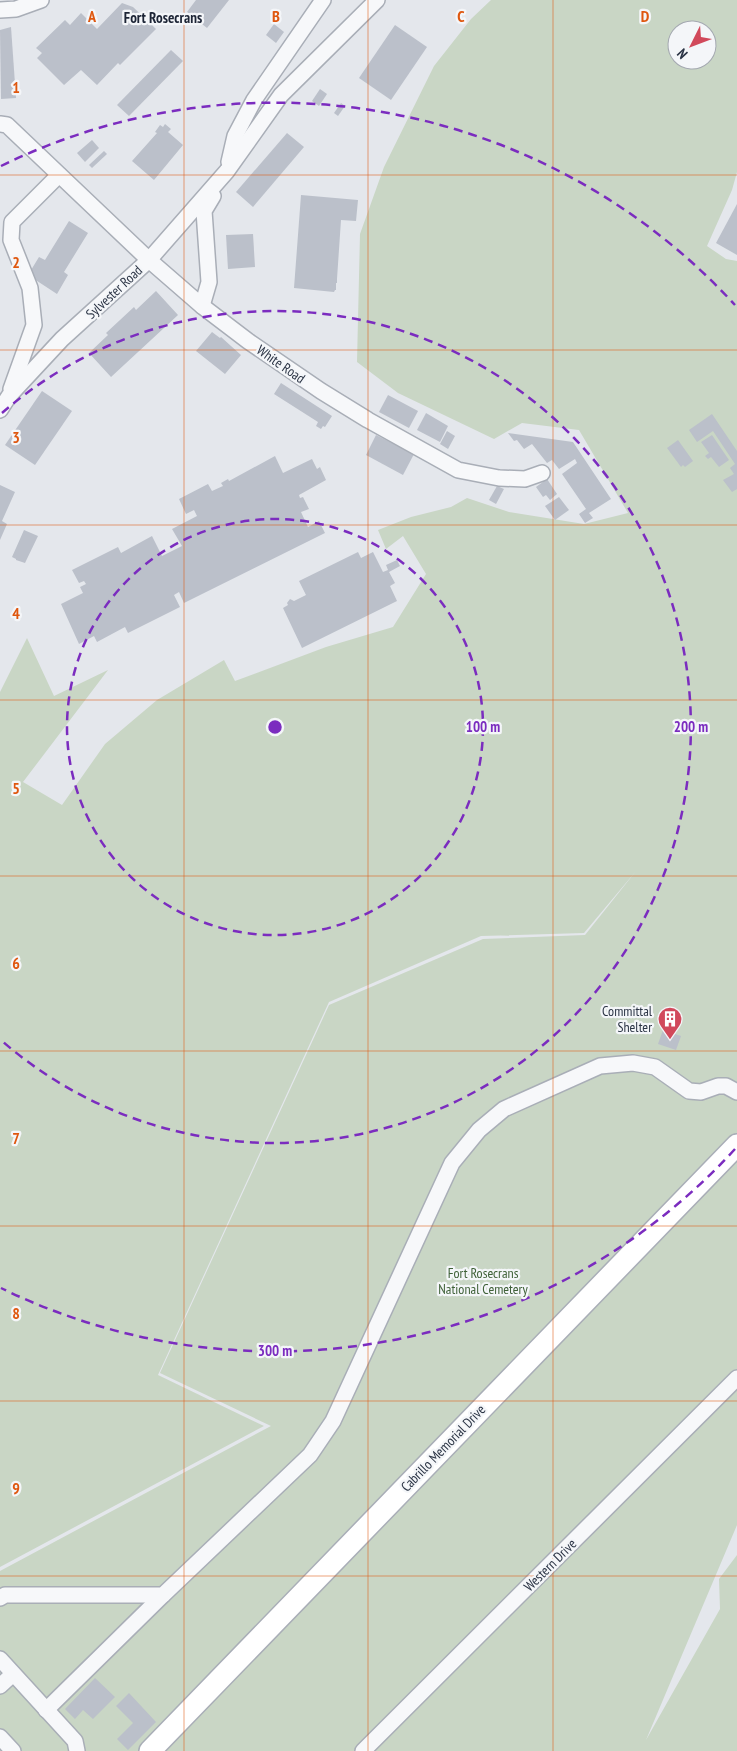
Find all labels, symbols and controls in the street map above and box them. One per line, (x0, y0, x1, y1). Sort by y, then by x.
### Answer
text: A (87, 6, 97, 26)
text: B (272, 6, 280, 26)
text: C (457, 6, 465, 26)
text: D (641, 6, 650, 26)
district label: Fort Rosecrans (124, 8, 202, 27)
north arrow (667, 20, 717, 70)
text: N (673, 45, 692, 63)
text: 1 (12, 77, 20, 97)
text: 2 (12, 252, 20, 272)
street label: Sylvester Road (82, 261, 146, 323)
street label: White Road (253, 341, 309, 387)
text: 3 (12, 427, 20, 447)
text: 4 (12, 603, 20, 623)
text: 100 m (466, 717, 500, 736)
text: 200 m (674, 717, 708, 736)
centre of rings (266, 718, 284, 736)
text: 5 (12, 778, 20, 798)
text: 6 (12, 953, 20, 973)
place label: Committal Shelter (602, 1002, 653, 1036)
building icon: Committal Shelter (657, 1006, 683, 1040)
text: 7 (12, 1128, 20, 1148)
park label: Fort Rosecrans National Cemetery (438, 1264, 528, 1298)
text: 8 (12, 1303, 20, 1323)
text: 300 m (258, 1341, 292, 1360)
street label: Cabrillo Memorial Drive (397, 1400, 489, 1495)
text: 9 (12, 1478, 20, 1498)
street label: Western Drive (520, 1535, 580, 1595)

